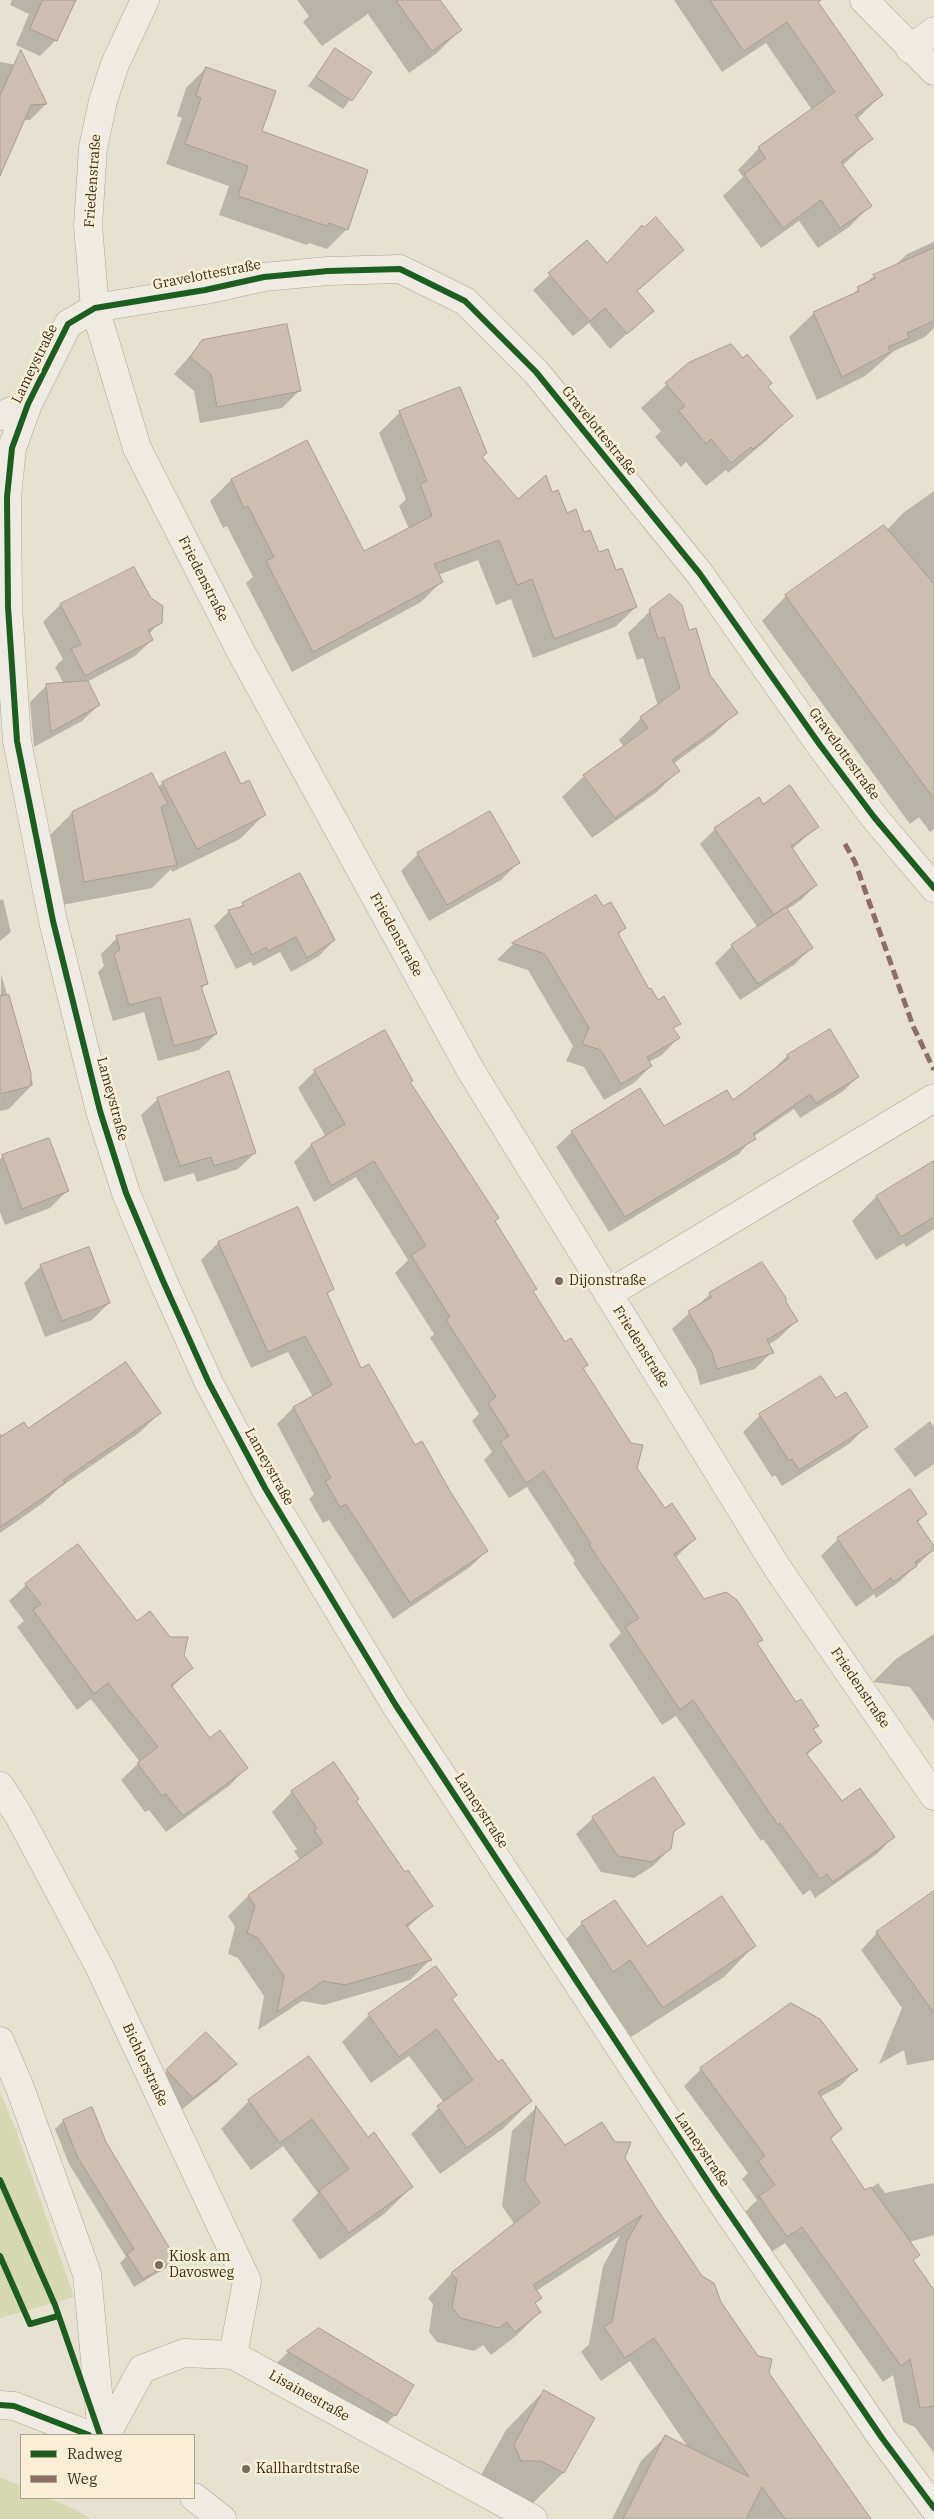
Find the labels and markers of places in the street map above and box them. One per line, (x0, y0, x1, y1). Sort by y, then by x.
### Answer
place label: Dijonstraße (569, 1273, 646, 1289)
marker: Dijonstraße (553, 1275, 565, 1287)
place label: Kiosk am Davosweg (169, 2249, 234, 2282)
marker: Kiosk am Davosweg (153, 2259, 165, 2271)
place label: Kallhardtstraße (256, 2461, 360, 2477)
marker: Kallhardtstraße (240, 2463, 252, 2475)

